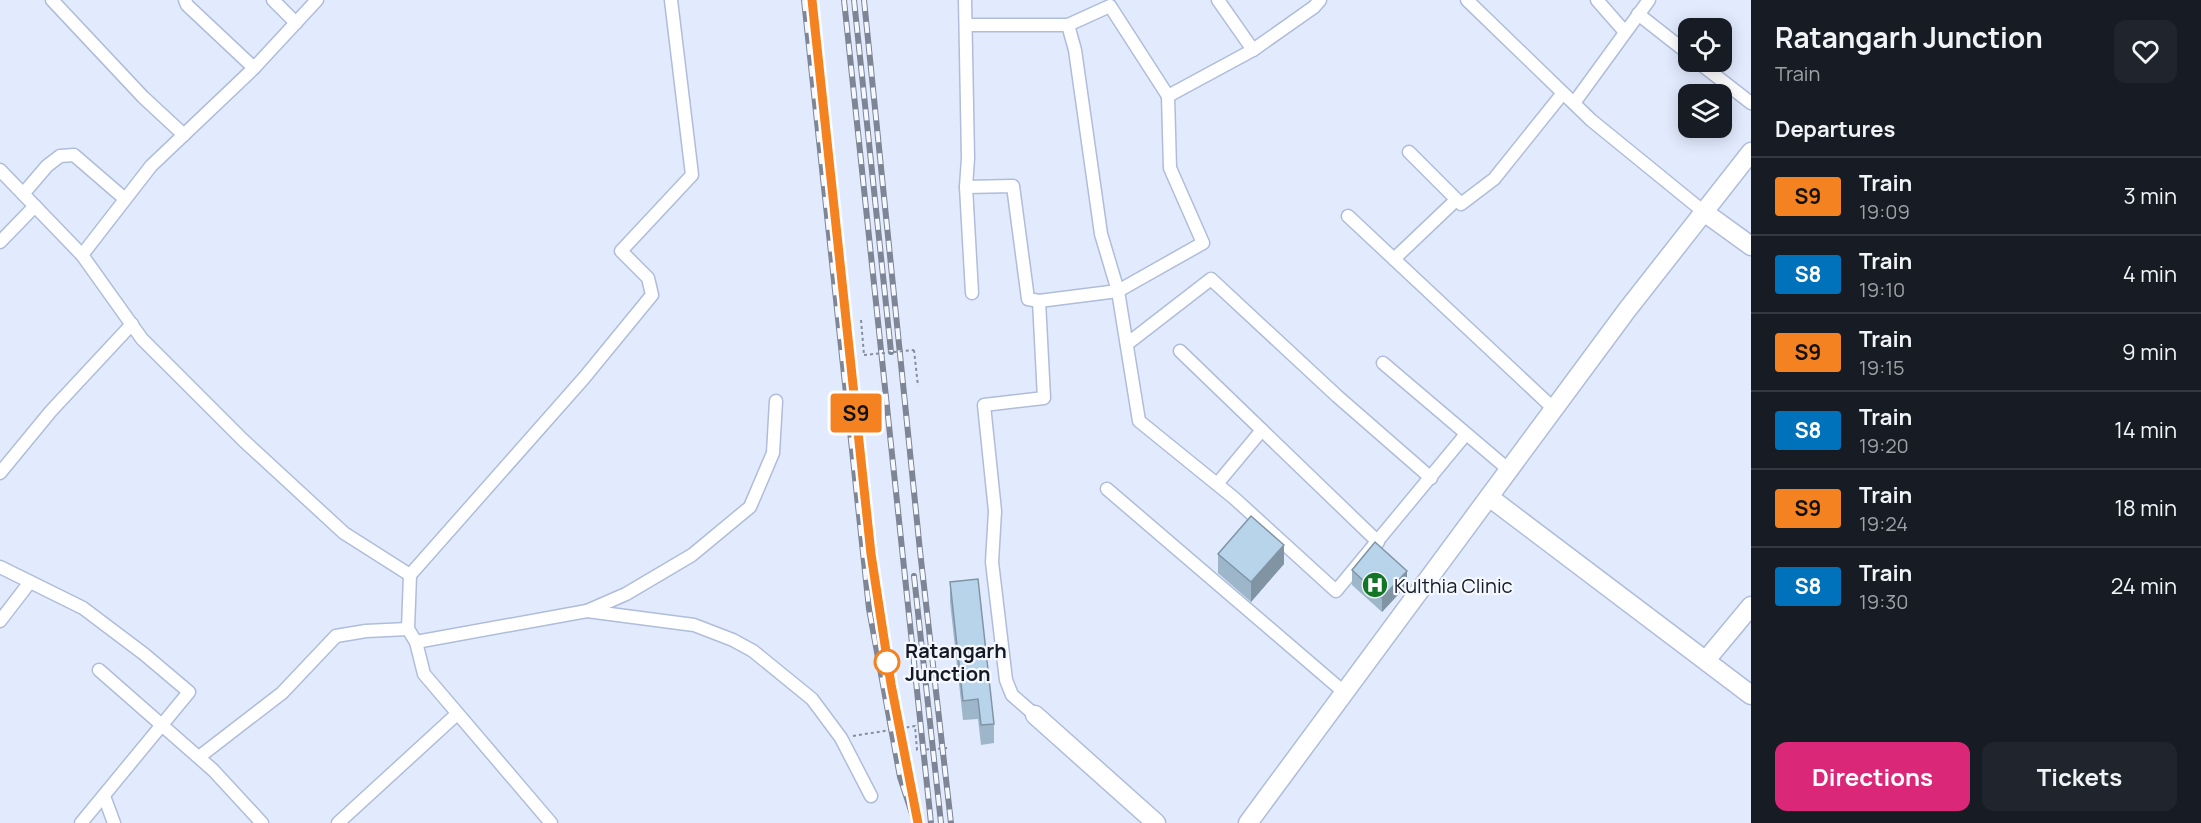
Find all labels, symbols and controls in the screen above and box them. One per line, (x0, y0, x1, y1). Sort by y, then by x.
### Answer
map controls (1678, 18, 1732, 138)
button: locate (1678, 18, 1732, 72)
text: Ratangarh Junction (1775, 18, 2043, 56)
button: heart (2114, 20, 2177, 83)
text: Train (1775, 60, 1820, 87)
button: layers (1678, 84, 1732, 138)
text: Departures (1775, 114, 1895, 144)
text: Train (1859, 168, 1912, 198)
text: 3 min (2124, 181, 2177, 211)
text: S9 (1795, 182, 1821, 210)
text: 19:09 (1859, 198, 1910, 225)
text: Train (1859, 246, 1912, 276)
text: 4 min (2123, 259, 2177, 289)
text: S8 (1795, 260, 1821, 288)
text: 19:10 (1859, 276, 1905, 303)
text: Train (1859, 324, 1912, 354)
text: 9 min (2122, 337, 2177, 367)
text: S9 (1795, 338, 1821, 366)
text: 19:15 (1859, 354, 1905, 381)
line badge: S9 (829, 394, 883, 432)
text: S9 (843, 399, 869, 427)
text: Train (1859, 402, 1912, 432)
text: 14 min (2114, 415, 2177, 445)
text: S8 (1795, 416, 1821, 444)
text: 19:20 (1859, 432, 1909, 459)
text: Train (1859, 480, 1912, 510)
text: 18 min (2114, 493, 2177, 523)
text: S9 (1795, 494, 1821, 522)
text: 19:24 (1859, 510, 1908, 537)
text: Train (1859, 558, 1912, 588)
hospital icon: Kulthia Clinic (1360, 570, 1390, 600)
text: 24 min (2111, 571, 2177, 601)
place label: Kulthia Clinic (1394, 572, 1513, 599)
text: S8 (1795, 572, 1821, 600)
text: 19:30 (1859, 588, 1908, 615)
place label: Ratangarh Junction (905, 637, 1007, 687)
marker: Ratangarh Junction (874, 649, 900, 675)
button: Directions (1775, 742, 1970, 811)
button: Tickets (1982, 742, 2177, 811)

